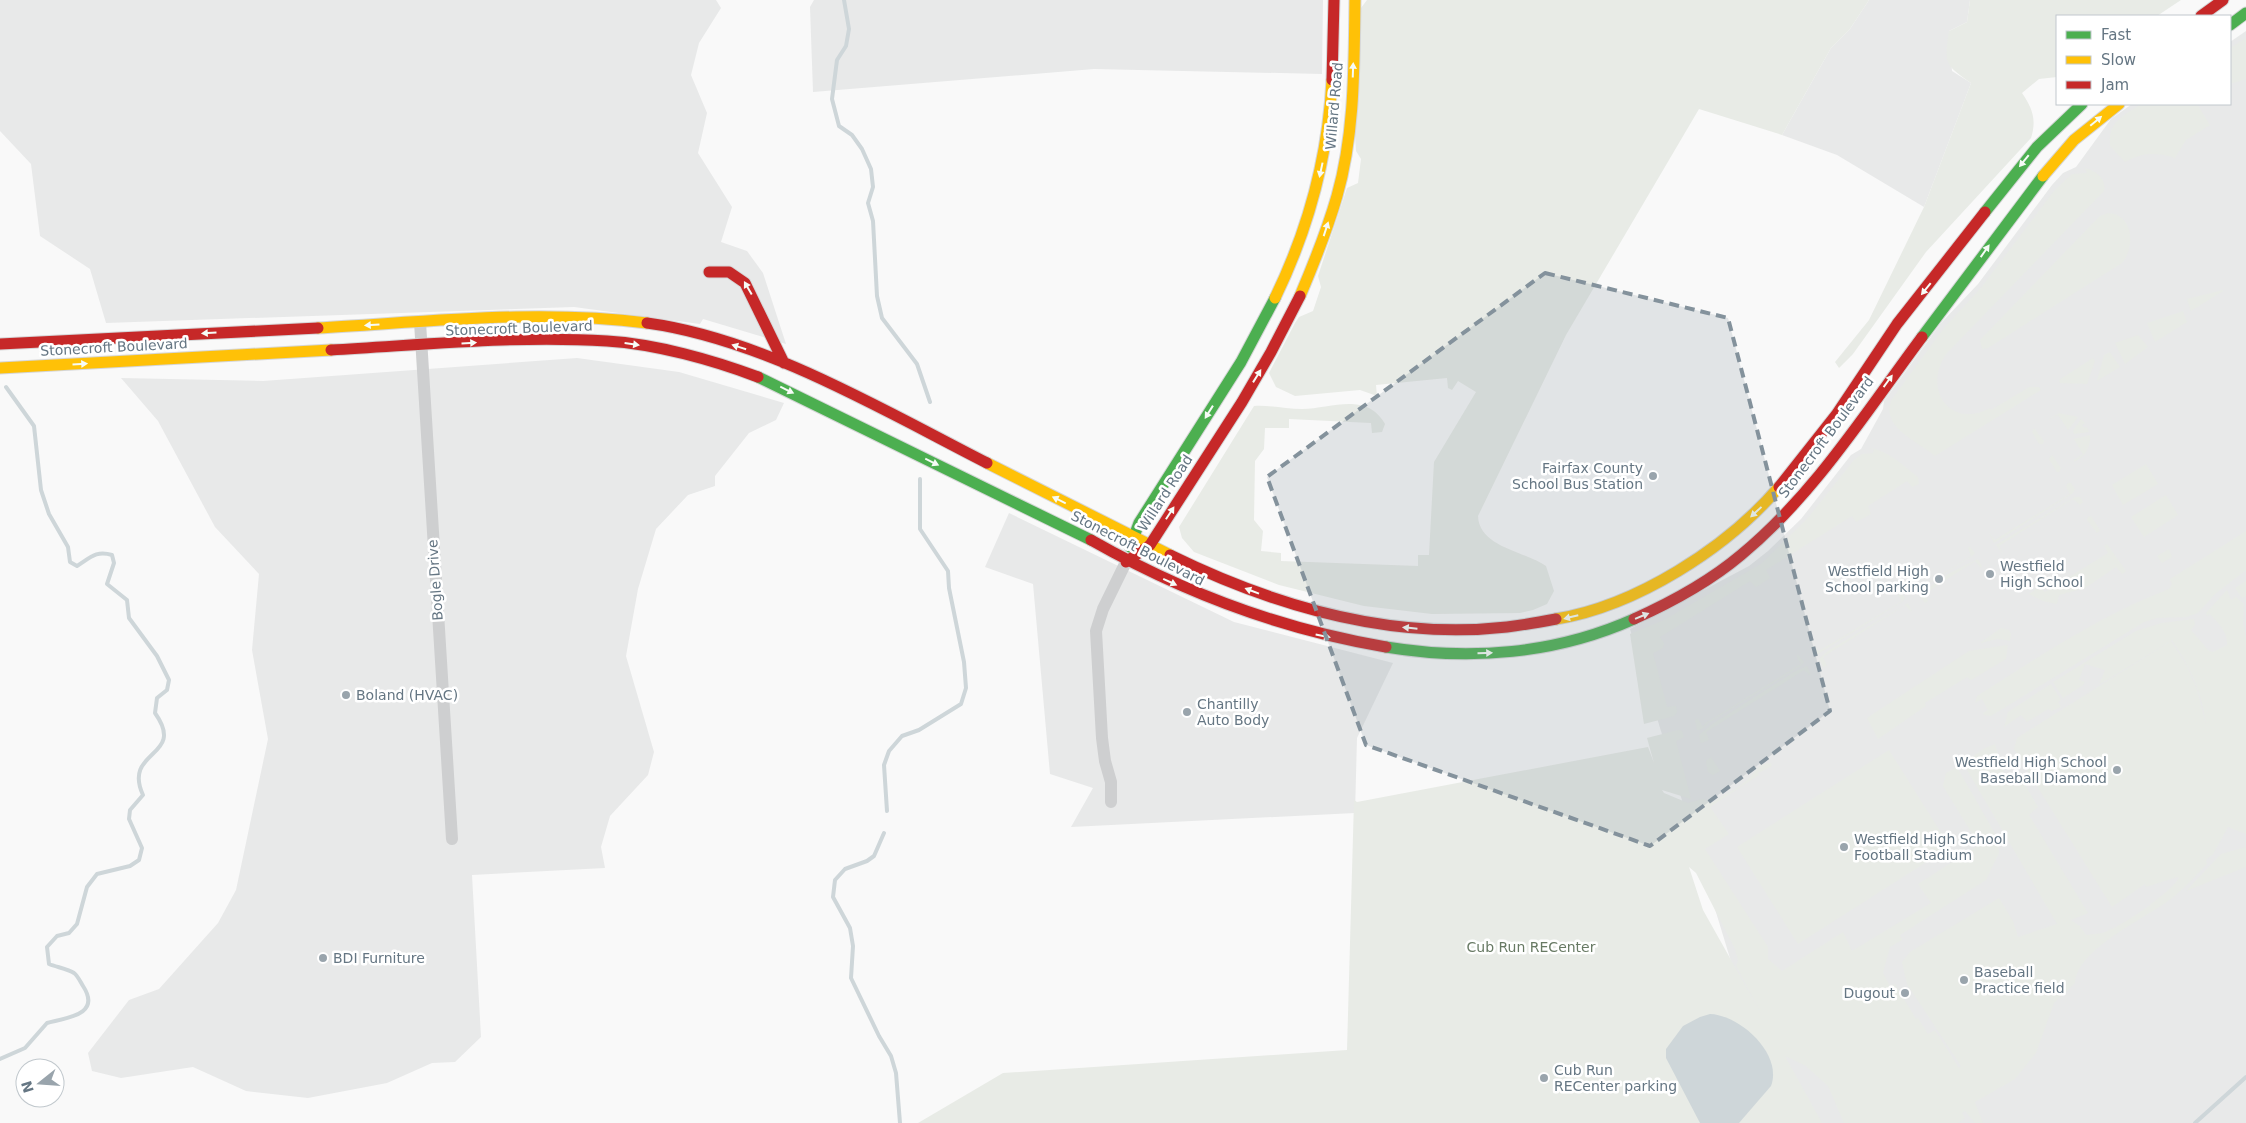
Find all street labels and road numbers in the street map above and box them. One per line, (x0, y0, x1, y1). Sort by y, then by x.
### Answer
street label: Willard Road (1322, 62, 1346, 150)
street label: Stonecroft Boulevard (445, 317, 593, 339)
street label: Stonecroft Boulevard (40, 335, 188, 359)
street label: Stonecroft Boulevard (1775, 373, 1877, 501)
street label: Willard Road (1134, 452, 1196, 534)
street label: Stonecroft Boulevard (1069, 507, 1207, 589)
street label: Bogle Drive (424, 539, 446, 621)

